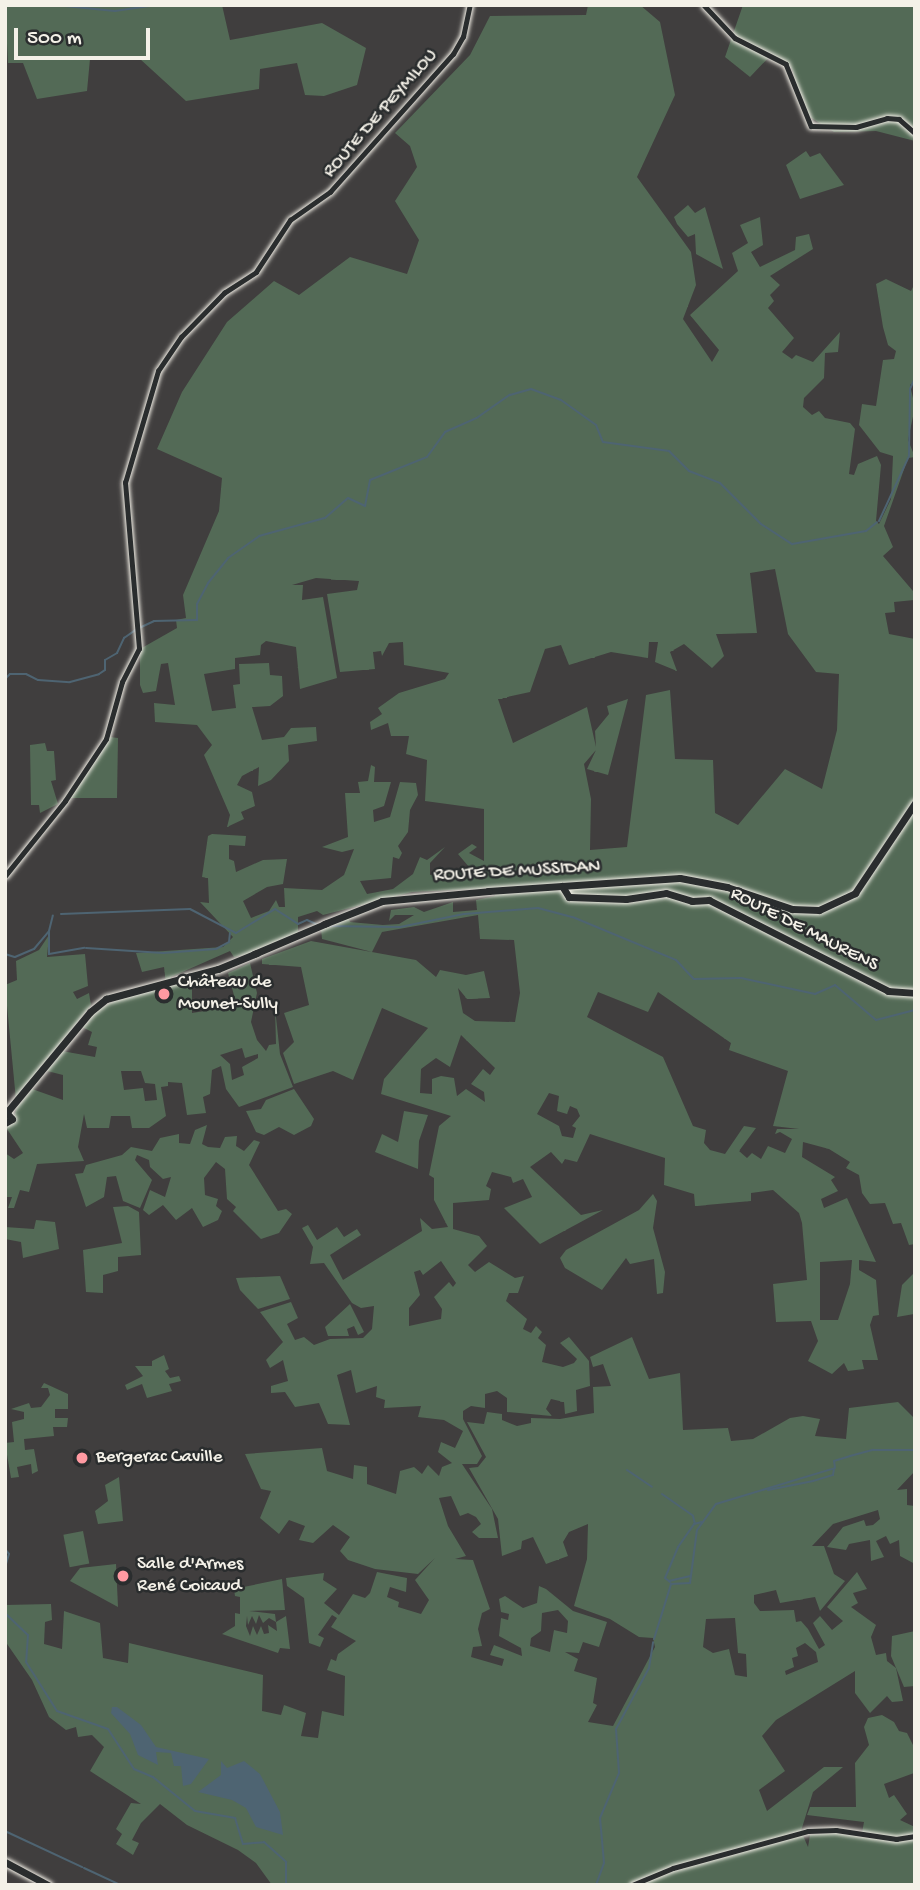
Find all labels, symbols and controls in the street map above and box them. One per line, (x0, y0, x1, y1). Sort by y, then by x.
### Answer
scale bar (18, 14, 154, 58)
text: 500 m (27, 27, 82, 52)
street label: ROUTE DE PEYMILOU (319, 45, 443, 183)
street label: ROUTE DE MUSSIDAN (433, 856, 601, 888)
street label: ROUTE DE MAURENS (726, 883, 882, 977)
place label: Château de Mounet-Sully (178, 972, 278, 1016)
marker: Château de Mounet-Sully (156, 986, 172, 1002)
place label: Bergerac Caville (96, 1447, 223, 1469)
marker: Bergerac Caville (74, 1450, 90, 1466)
place label: Salle d'Armes René Coicaud (137, 1554, 243, 1598)
marker: Salle d'Armes René Coicaud (115, 1568, 131, 1584)

